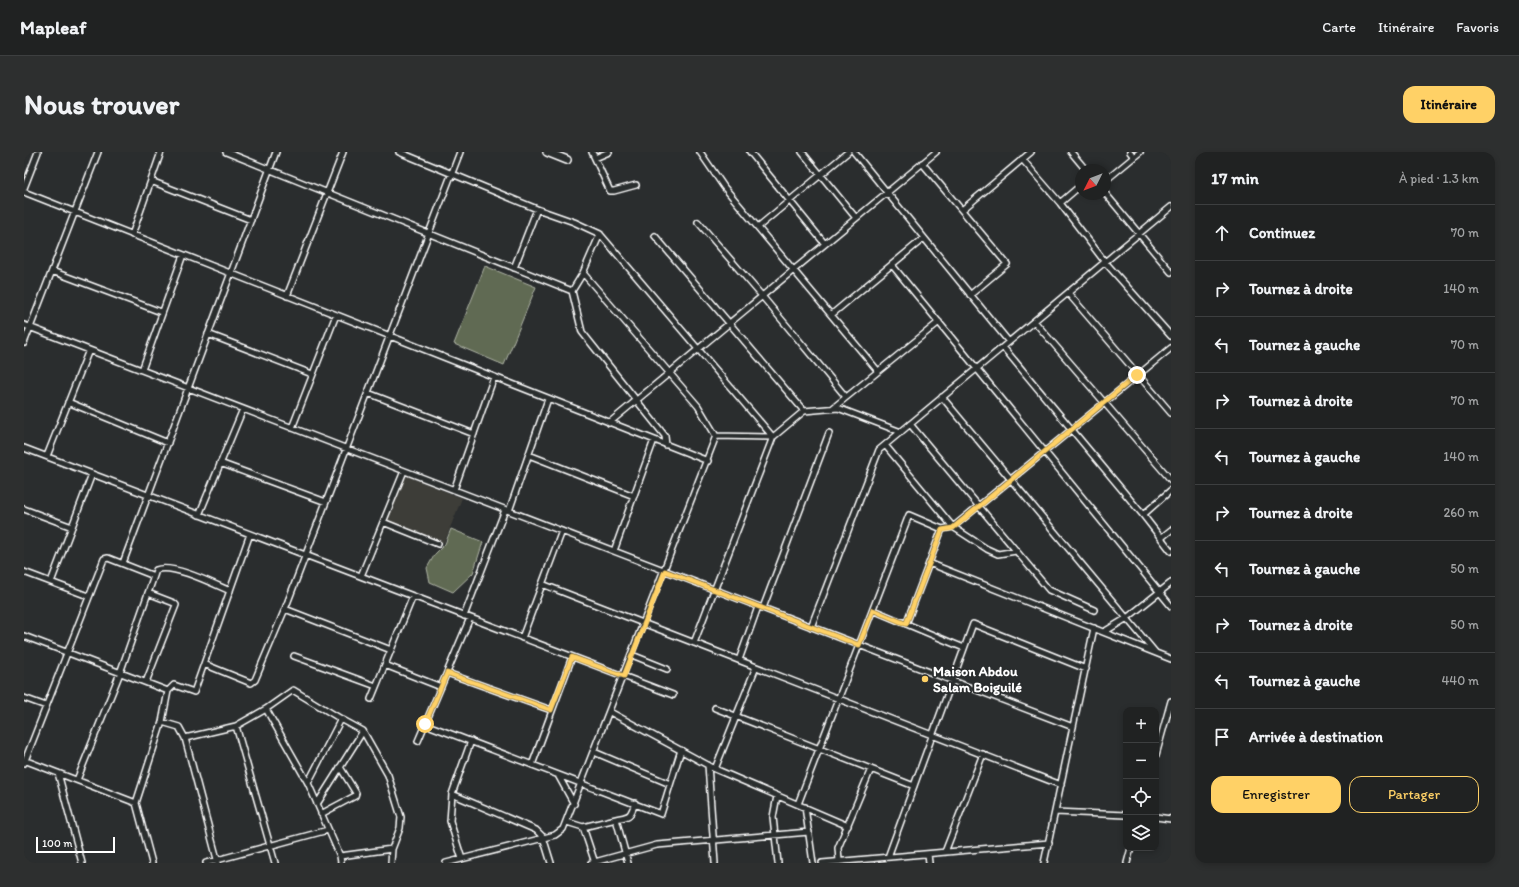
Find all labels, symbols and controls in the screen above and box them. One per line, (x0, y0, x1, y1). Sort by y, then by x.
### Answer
text: Mapleaf (20, 16, 86, 39)
text: Carte (1322, 19, 1356, 36)
text: Itinéraire (1378, 19, 1434, 36)
text: Favoris (1456, 19, 1499, 36)
button: Itinéraire (1403, 86, 1495, 123)
text: Nous trouver (24, 87, 179, 121)
north arrow (1075, 164, 1111, 200)
text: 17 min (1211, 168, 1259, 188)
text: À pied · 1.3 km (1399, 171, 1479, 186)
icon: ahead (1211, 222, 1233, 244)
text: Continuez (1249, 224, 1315, 242)
text: 70 m (1451, 225, 1479, 240)
icon: right (1211, 278, 1233, 300)
text: Tournez à droite (1249, 280, 1353, 298)
text: 140 m (1443, 281, 1479, 296)
icon: left (1211, 334, 1233, 356)
text: Tournez à gauche (1249, 336, 1360, 354)
text: 70 m (1451, 337, 1479, 352)
route end (1128, 366, 1146, 384)
icon: right (1211, 390, 1233, 412)
text: Tournez à droite (1249, 392, 1353, 410)
text: 70 m (1451, 393, 1479, 408)
icon: left (1211, 446, 1233, 468)
text: Tournez à gauche (1249, 448, 1360, 466)
text: 140 m (1443, 449, 1479, 464)
icon: right (1211, 502, 1233, 524)
text: Tournez à droite (1249, 504, 1353, 522)
text: 260 m (1443, 505, 1479, 520)
icon: left (1211, 558, 1233, 580)
text: Tournez à gauche (1249, 560, 1360, 578)
text: 50 m (1450, 561, 1479, 576)
icon: right (1211, 614, 1233, 636)
text: Tournez à droite (1249, 616, 1353, 634)
text: 50 m (1450, 617, 1479, 632)
place label: Maison Abdou Salam Boiguilé (933, 663, 1022, 696)
icon: left (1211, 670, 1233, 692)
text: Tournez à gauche (1249, 672, 1360, 690)
text: 440 m (1442, 673, 1479, 688)
marker: Maison Abdou Salam Boiguilé (920, 674, 930, 684)
map controls (1123, 707, 1159, 851)
button: + (1123, 707, 1159, 743)
route start (416, 715, 434, 733)
icon: arrive (1211, 726, 1233, 748)
text: Arrivée à destination (1249, 728, 1383, 746)
button: − (1123, 743, 1159, 779)
button: Enregistrer (1211, 776, 1341, 813)
button: Partager (1349, 776, 1479, 813)
button: locate (1123, 779, 1159, 815)
button: layers (1123, 815, 1159, 851)
scale bar (36, 835, 115, 854)
text: 100 m (42, 837, 72, 850)

